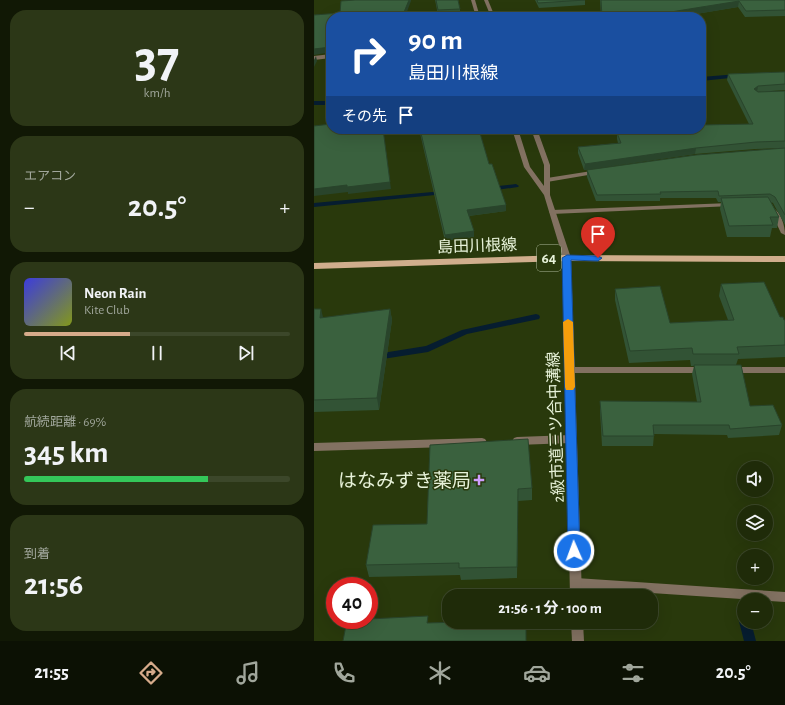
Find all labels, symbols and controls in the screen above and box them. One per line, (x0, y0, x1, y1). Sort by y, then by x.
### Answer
text: 90 m (408, 27, 463, 55)
icon: right (342, 28, 394, 80)
text: 37 (135, 34, 179, 86)
text: 島田川根線 (408, 65, 498, 83)
text: km/h (144, 87, 170, 100)
icon: arrive (395, 104, 417, 126)
text: その先 (342, 109, 387, 124)
text: エアコン (24, 170, 76, 183)
text: 20.5° (128, 192, 186, 222)
text: − (24, 196, 35, 218)
text: + (279, 196, 290, 218)
pin (581, 217, 615, 258)
icon: arrive (587, 223, 609, 245)
street label: 島田川根線 (437, 236, 517, 255)
road number: 64 (537, 245, 561, 271)
text: Neon Rain (84, 286, 146, 301)
text: Kite Club (84, 304, 130, 317)
icon: previous (57, 342, 79, 364)
icon: pause (146, 342, 168, 364)
icon: next (235, 342, 257, 364)
street label: 2級市道三ツ合中溝線 (544, 351, 567, 503)
text: 航続距離 · 69% (24, 416, 106, 429)
text: 345 km (24, 438, 109, 468)
map controls (737, 461, 773, 629)
button: sound (737, 461, 773, 497)
place label: はなみずき薬局 (338, 470, 471, 491)
marker: はなみずき薬局 (474, 475, 484, 485)
button: layers (737, 505, 773, 541)
position arrow (553, 530, 595, 572)
text: 到着 (24, 548, 50, 561)
button: + (737, 549, 773, 585)
text: 21:56 (24, 570, 83, 600)
speed limit sign: 40 (326, 577, 378, 629)
button: − (737, 593, 773, 629)
text: 21:56 · 1 分 · 100 m (498, 601, 602, 616)
icon: directions (137, 659, 165, 687)
icon: music (234, 659, 262, 687)
icon: phone (330, 659, 358, 687)
icon: climate (426, 659, 454, 687)
icon: car (523, 659, 551, 687)
icon: filters (619, 659, 647, 687)
text: 21:55 (34, 664, 69, 682)
text: 20.5° (716, 664, 751, 682)

